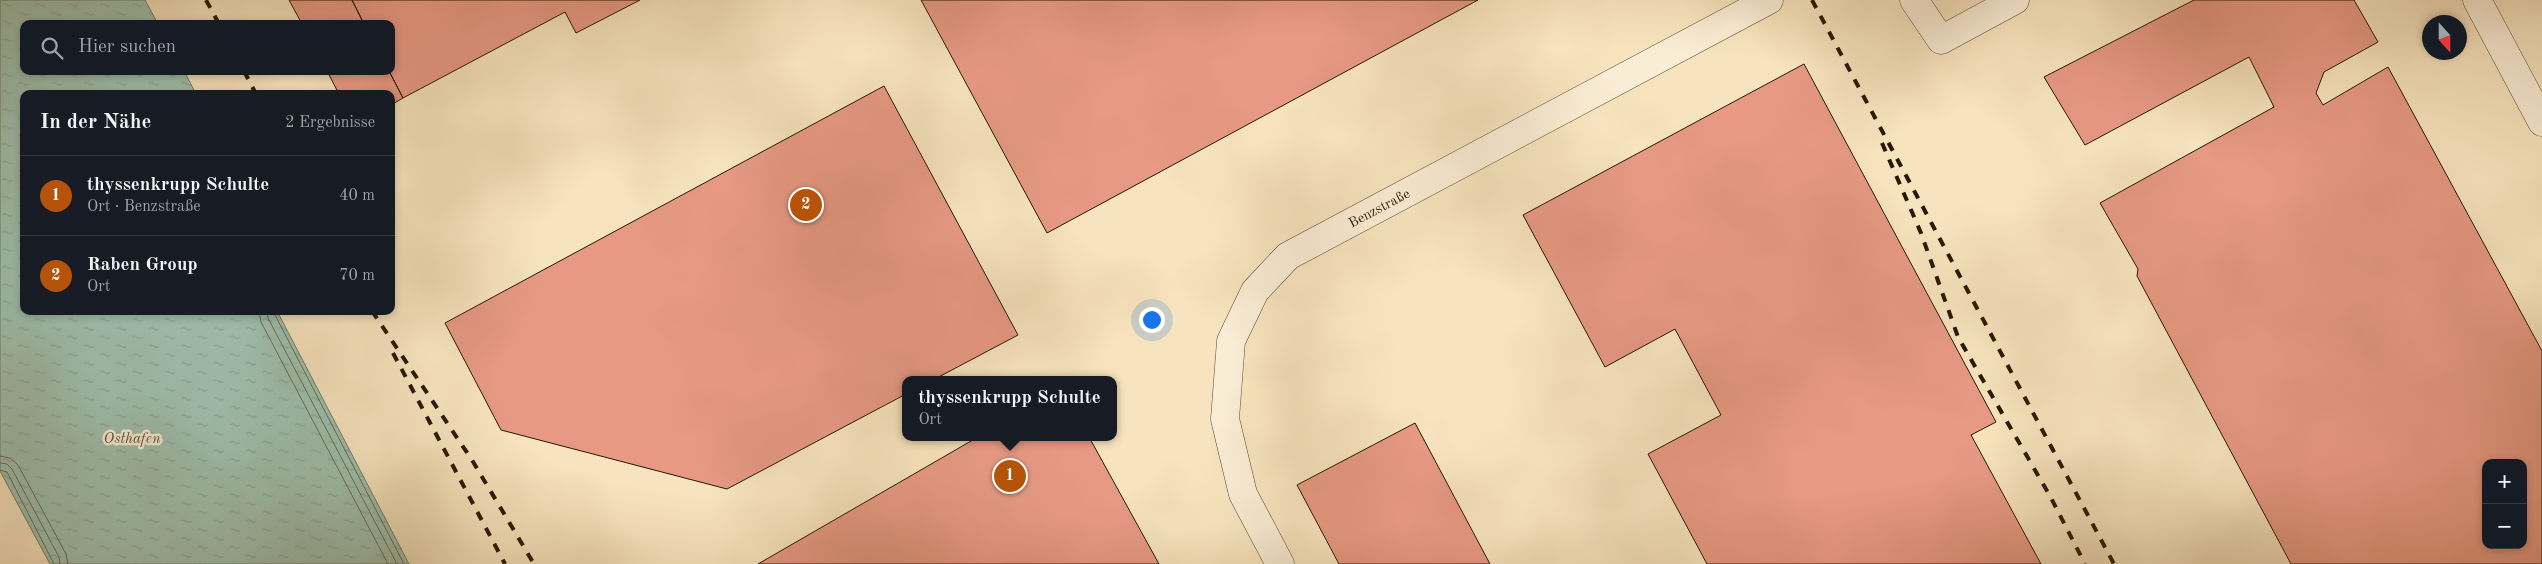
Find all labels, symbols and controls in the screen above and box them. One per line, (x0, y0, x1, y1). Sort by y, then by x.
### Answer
north arrow (2422, 15, 2467, 60)
search box (20, 20, 395, 75)
icon: search (38, 34, 66, 62)
text: Hier suchen (78, 38, 176, 57)
text: In der Nähe (40, 112, 151, 133)
text: 2 Ergebnisse (285, 115, 375, 131)
text: thyssenkrupp Schulte (87, 176, 269, 195)
pin: 2 (790, 186, 822, 224)
street label: Benzstraße (1346, 187, 1412, 231)
text: 1 (51, 188, 61, 204)
text: 40 m (339, 188, 375, 204)
text: Ort · Benzstraße (87, 199, 201, 215)
text: Raben Group (87, 256, 198, 275)
text: 2 (51, 268, 61, 284)
text: 70 m (339, 268, 375, 284)
text: Ort (87, 279, 110, 295)
your location (1139, 307, 1165, 333)
popup (902, 376, 1117, 441)
text: thyssenkrupp Schulte (918, 389, 1101, 408)
text: Ort (918, 412, 942, 428)
water label: Osthafen (103, 432, 161, 447)
pin: 1 (994, 457, 1026, 495)
map controls (2482, 459, 2527, 549)
button: + (2482, 459, 2527, 504)
button: − (2482, 504, 2527, 549)

